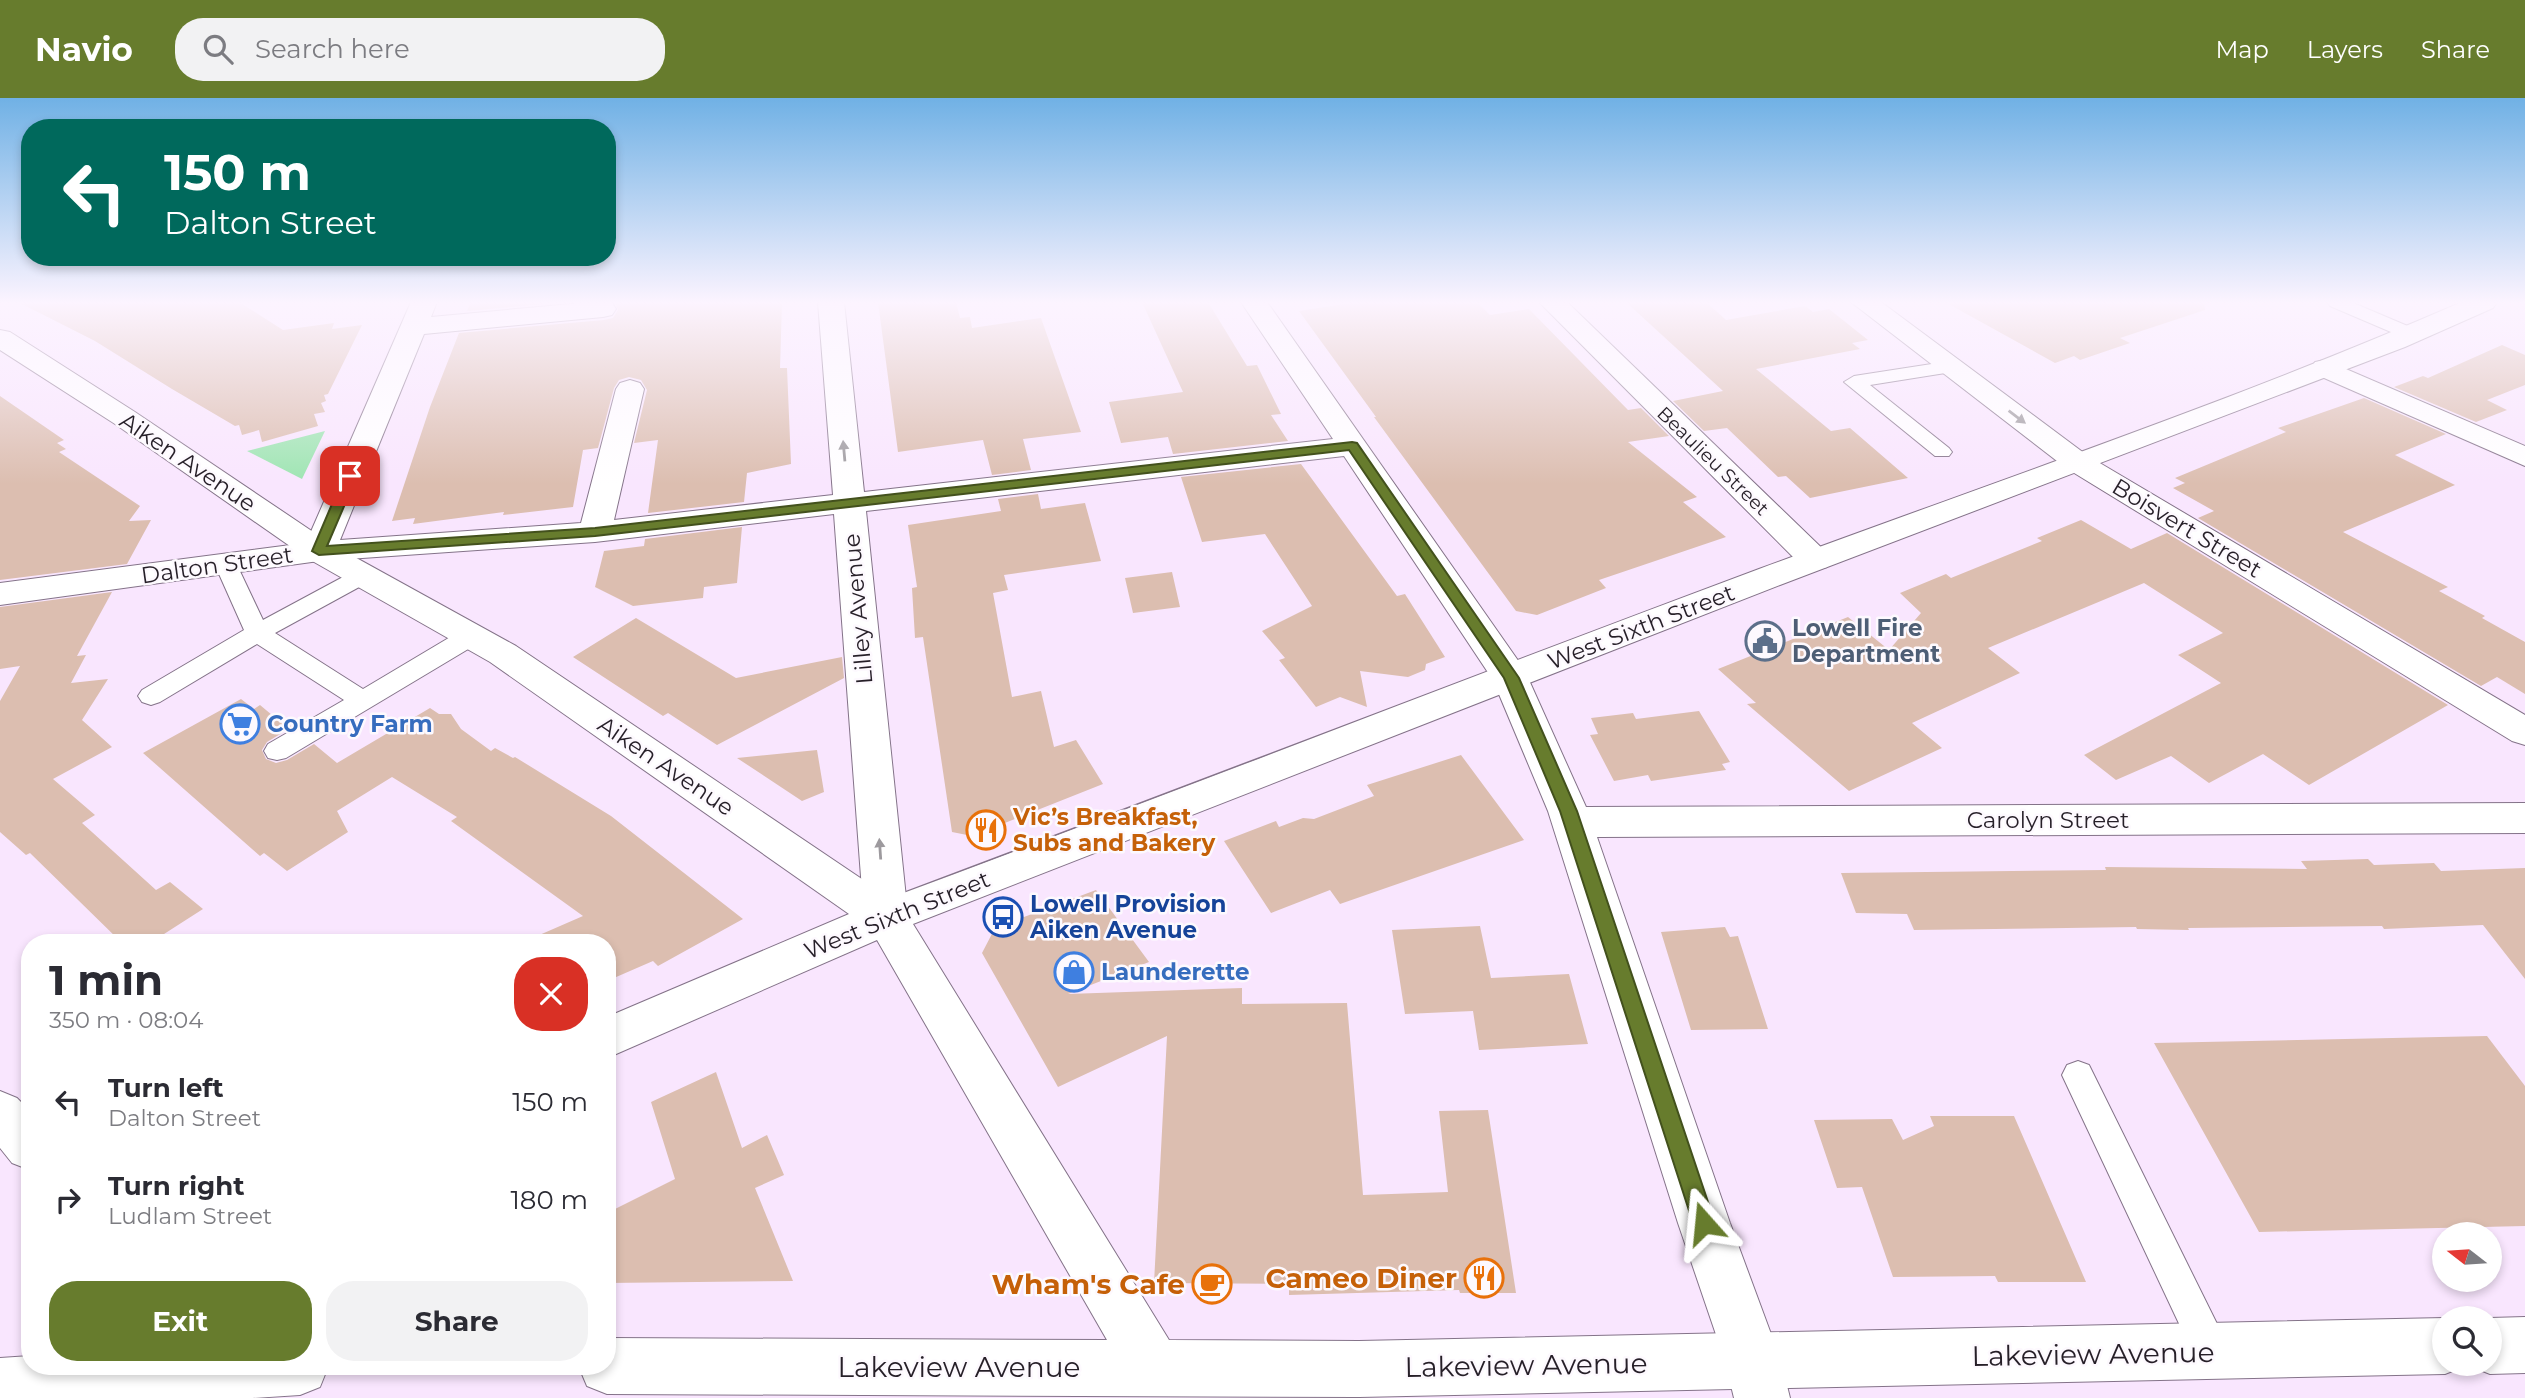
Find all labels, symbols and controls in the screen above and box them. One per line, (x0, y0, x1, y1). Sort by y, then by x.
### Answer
search box (175, 18, 665, 81)
text: Navio (35, 29, 133, 69)
icon: search (199, 30, 237, 68)
text: Search here (255, 33, 410, 65)
text: Map (2215, 35, 2269, 64)
text: Layers (2307, 35, 2383, 64)
text: Share (2421, 35, 2490, 64)
text: 150 m (164, 143, 311, 202)
icon: left (49, 147, 140, 238)
text: Dalton Street (164, 203, 377, 242)
street label: Beaulieu Street (1652, 402, 1774, 520)
street label: Aiken Avenue (115, 406, 261, 518)
one-way arrow (2008, 409, 2026, 423)
one-way arrow (838, 440, 849, 462)
pin (320, 446, 380, 506)
icon: arrive (331, 457, 369, 495)
street label: Boisvert Street (2107, 472, 2267, 584)
street label: Lilley Avenue (837, 532, 879, 686)
street label: Dalton Street (139, 540, 295, 590)
street label: West Sixth Street (1544, 578, 1738, 676)
place label: Lowell Fire Department (1792, 614, 1940, 668)
public building icon: Lowell Fire Department (1744, 620, 1786, 662)
supermarket icon: Country Farm (219, 703, 261, 745)
place label: Country Farm (267, 710, 433, 738)
street label: Aiken Avenue (593, 710, 739, 822)
place label: Vic’s Breakfast, Subs and Bakery (1012, 803, 1215, 857)
street label: Carolyn Street (1967, 806, 2129, 834)
restaurant icon: Vic’s Breakfast, Subs and Bakery (965, 809, 1007, 851)
one-way arrow (874, 838, 885, 860)
street label: West Sixth Street (800, 865, 994, 965)
place label: Lowell Provision Aiken Avenue (1029, 890, 1226, 944)
bus stop icon: Lowell Provision Aiken Avenue (982, 896, 1024, 938)
shop icon: Launderette (1053, 951, 1095, 993)
text: 1 min (49, 954, 163, 1006)
button: close (514, 957, 588, 1031)
place label: Launderette (1101, 958, 1249, 986)
text: 350 m · 08:04 (49, 1006, 203, 1034)
text: Turn left (108, 1072, 224, 1104)
icon: left (49, 1083, 87, 1121)
text: 150 m (512, 1086, 588, 1118)
text: Dalton Street (108, 1104, 261, 1132)
text: Turn right (108, 1170, 244, 1202)
icon: right (49, 1181, 87, 1219)
text: 180 m (510, 1184, 588, 1216)
position arrow (1667, 1186, 1741, 1260)
text: Ludlam Street (108, 1202, 272, 1230)
north arrow (2432, 1222, 2502, 1292)
map controls (2432, 1222, 2502, 1376)
restaurant icon: Cameo Diner (1463, 1257, 1505, 1299)
place label: Cameo Diner (1265, 1261, 1457, 1295)
cafe icon: Wham's Cafe (1191, 1263, 1233, 1305)
place label: Wham's Cafe (992, 1267, 1185, 1301)
button: Exit (49, 1281, 312, 1361)
button: Share (326, 1281, 588, 1361)
button: search (2432, 1306, 2502, 1376)
street label: Lakeview Avenue (1971, 1335, 2215, 1373)
street label: Lakeview Avenue (1404, 1346, 1648, 1384)
street label: Lakeview Avenue (838, 1350, 1080, 1384)

